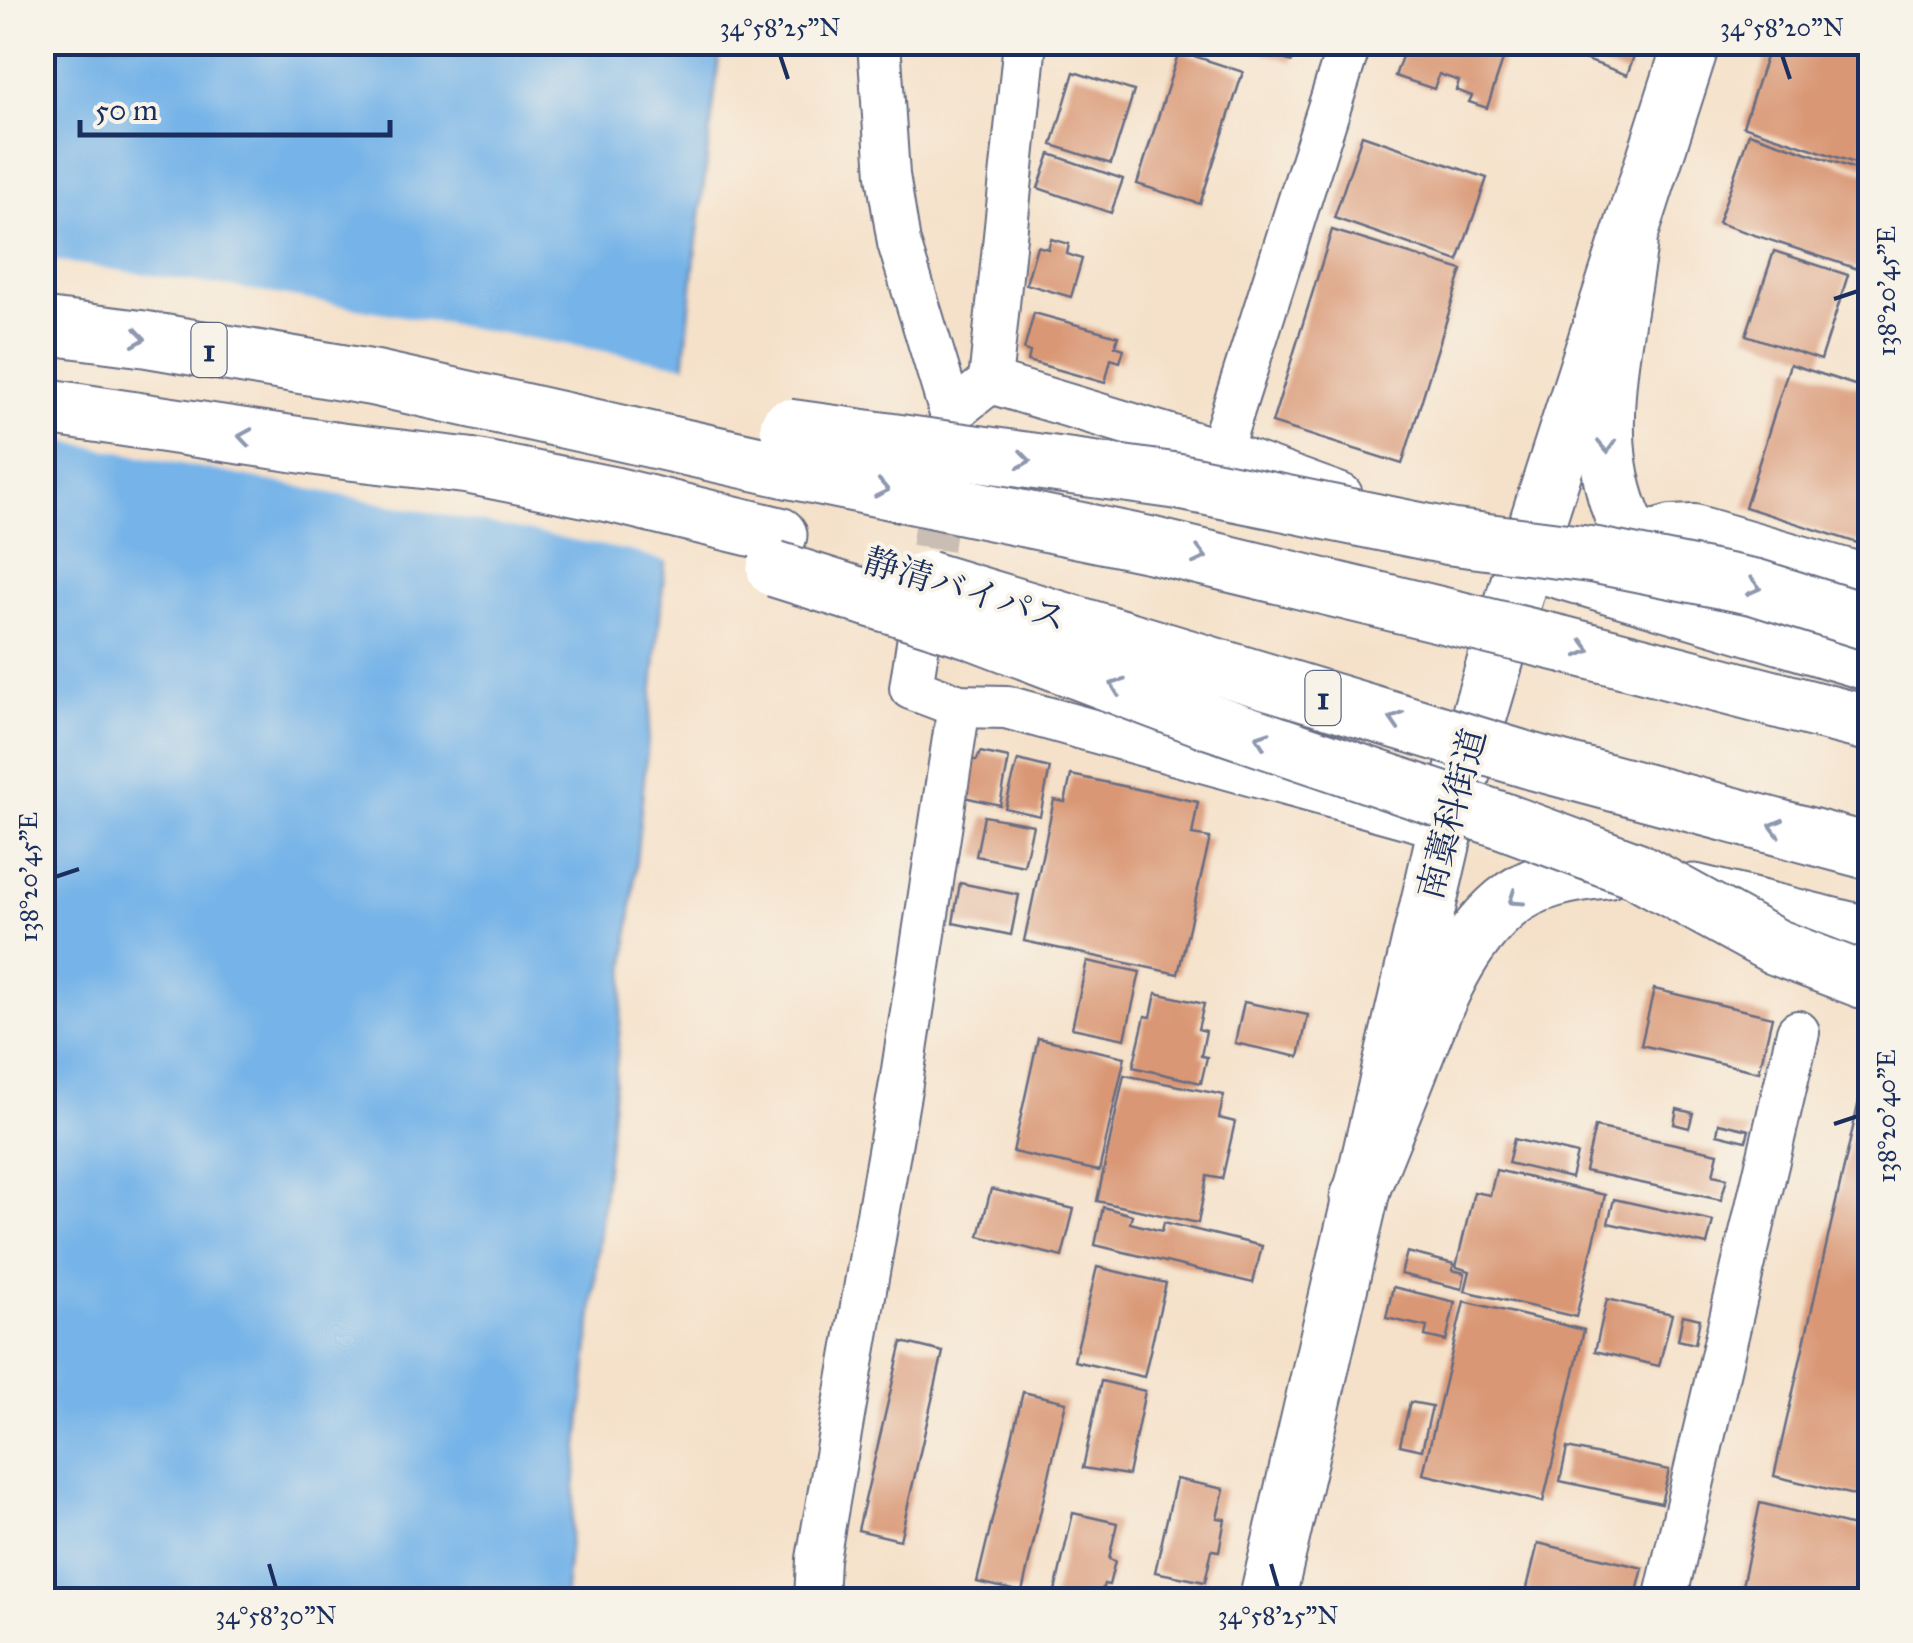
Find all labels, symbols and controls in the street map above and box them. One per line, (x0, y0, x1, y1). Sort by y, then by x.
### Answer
text: 34°58'25"N (720, 12, 840, 43)
text: 34°58'20"N (1720, 12, 1844, 43)
scale bar (80, 75, 390, 137)
text: 50 m (95, 92, 158, 128)
text: 138°20'45"E (1871, 226, 1902, 356)
road number: 1 (192, 323, 226, 377)
one-way arrow (131, 327, 148, 348)
one-way arrow (236, 427, 253, 448)
one-way arrow (1596, 438, 1617, 454)
one-way arrow (1015, 448, 1032, 469)
one-way arrow (873, 478, 890, 499)
street label: 静清バイパス (859, 539, 1071, 641)
one-way arrow (1191, 544, 1208, 565)
one-way arrow (1745, 576, 1762, 597)
one-way arrow (1575, 638, 1592, 659)
road number: 1 (1306, 671, 1340, 725)
one-way arrow (1110, 678, 1127, 698)
one-way arrow (1388, 711, 1405, 732)
street label: 南藁科街道 (1409, 724, 1495, 904)
one-way arrow (1254, 730, 1271, 750)
text: 138°20'45"E (13, 812, 44, 942)
one-way arrow (1768, 818, 1785, 839)
one-way arrow (1508, 887, 1526, 906)
text: 138°20'40"E (1871, 1049, 1902, 1183)
text: 34°58'30"N (215, 1600, 337, 1631)
text: 34°58'25"N (1218, 1600, 1338, 1631)

